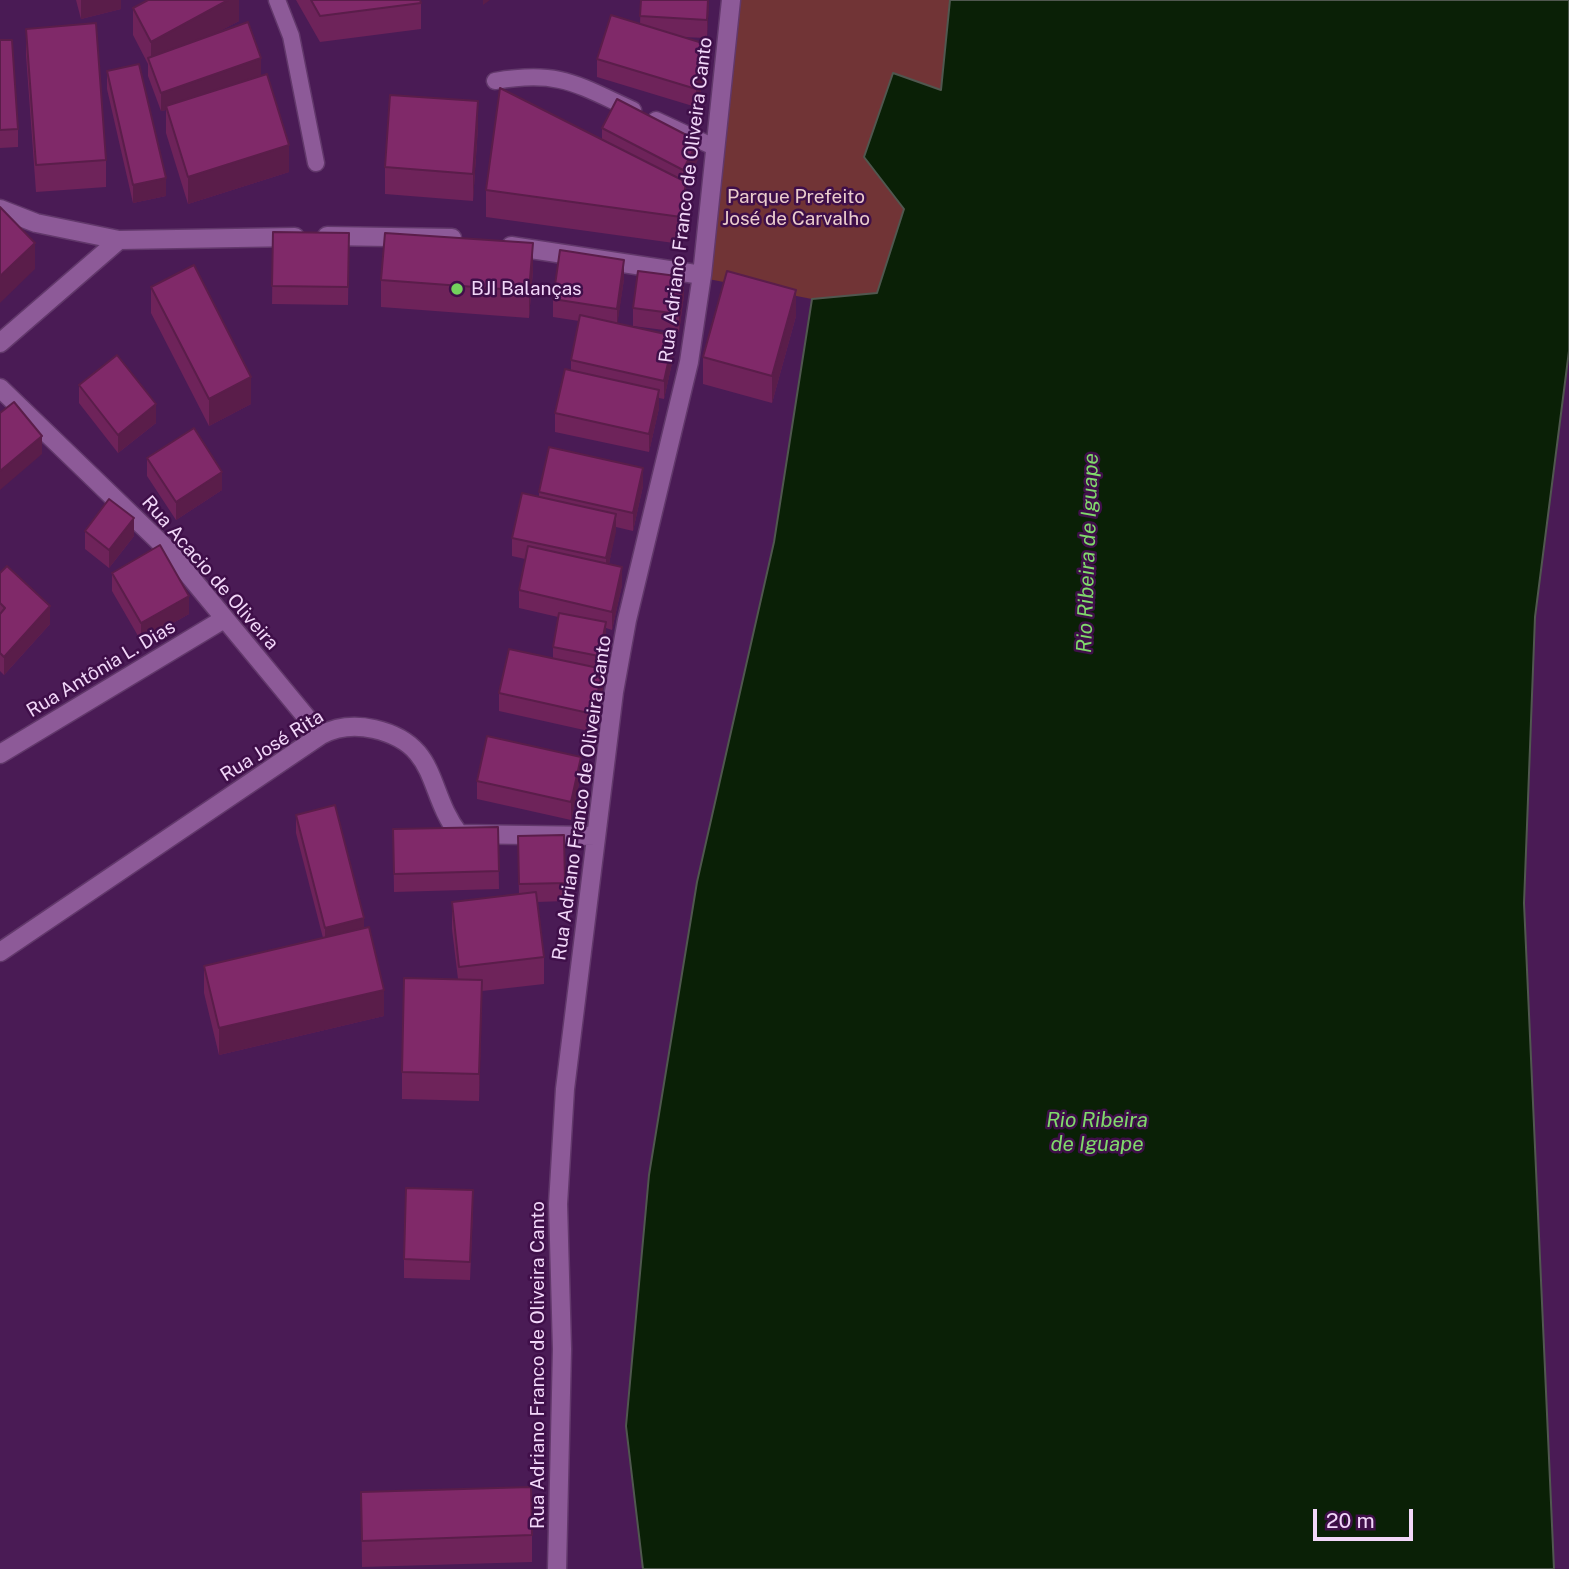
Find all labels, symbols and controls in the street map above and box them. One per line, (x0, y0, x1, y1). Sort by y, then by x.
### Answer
street label: Rua Adriano Franco de Oliveira Canto (655, 36, 717, 364)
park label: Parque Prefeito José de Carvalho (722, 186, 870, 230)
place label: BJI Balanças (471, 278, 582, 300)
marker: BJI Balanças (449, 281, 465, 297)
water label: Rio Ribeira de Iguape (1072, 453, 1104, 653)
street label: Rua Acacio de Oliveira (137, 491, 283, 655)
street label: Rua Antônia L. Dias (23, 616, 179, 722)
street label: Rua Adriano Franco de Oliveira Canto (548, 634, 616, 962)
street label: Rua José Rita (216, 705, 328, 787)
water label: Rio Ribeira de Iguape (1046, 1108, 1148, 1158)
street label: Rua Adriano Franco de Oliveira Canto (527, 1201, 549, 1529)
scale bar (1317, 1496, 1417, 1540)
text: 20 m (1326, 1508, 1375, 1533)

